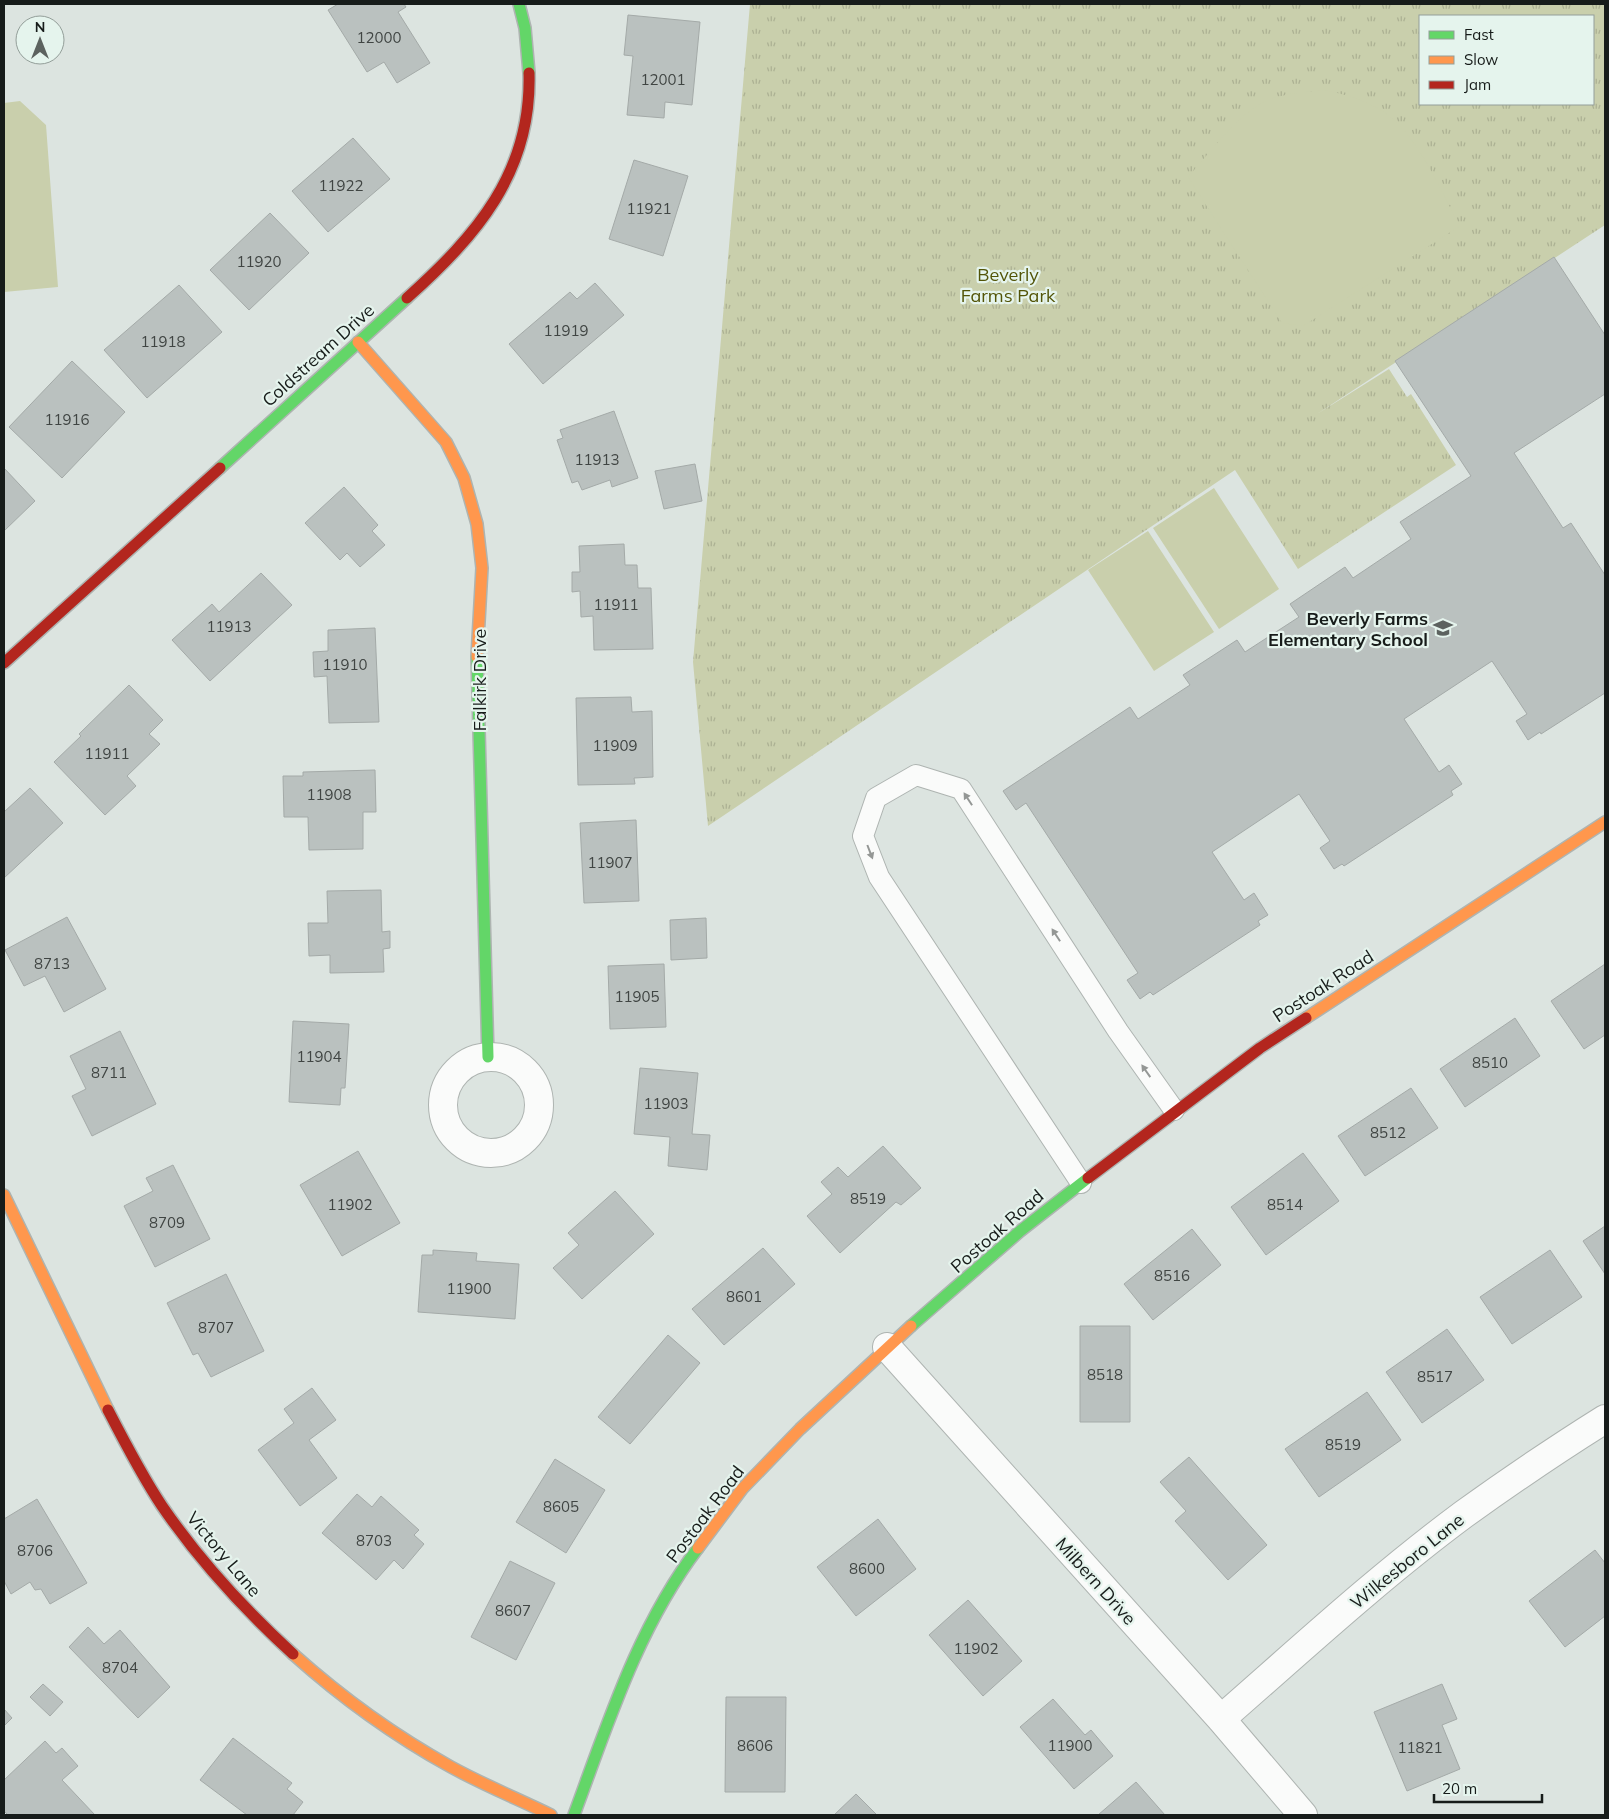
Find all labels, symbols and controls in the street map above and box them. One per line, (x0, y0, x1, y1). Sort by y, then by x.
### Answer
north arrow (15, 15, 65, 65)
legend (1419, 15, 1594, 105)
text: N (35, 18, 45, 36)
text: Fast (1464, 25, 1494, 44)
house number: 12000 (356, 28, 402, 47)
text: Slow (1464, 50, 1498, 69)
house number: 12001 (640, 70, 686, 89)
text: Jam (1464, 75, 1491, 94)
house number: 11922 (318, 176, 364, 195)
house number: 11921 (626, 199, 672, 218)
house number: 11920 (236, 252, 282, 271)
park label: Beverly Farms Park (961, 263, 1056, 307)
street label: Coldstream Drive (257, 299, 379, 411)
house number: 11919 (543, 321, 589, 340)
house number: 11918 (140, 332, 186, 351)
house number: 11916 (44, 410, 90, 429)
house number: 11913 (574, 450, 620, 469)
house number: 11911 (593, 595, 639, 614)
place label: Beverly Farms Elementary School (1268, 607, 1428, 651)
house number: 11913 (206, 617, 252, 636)
school or university icon: Beverly Farms Elementary School (1432, 617, 1454, 639)
street label: Falkirk Drive (468, 629, 491, 731)
house number: 11910 (322, 655, 368, 674)
house number: 11909 (592, 736, 638, 755)
house number: 11911 (84, 744, 130, 763)
house number: 11908 (306, 785, 352, 804)
one-way arrow (963, 792, 973, 806)
one-way arrow (866, 845, 874, 860)
house number: 11907 (587, 853, 633, 872)
one-way arrow (1051, 929, 1061, 942)
street label: Postoak Road (1268, 945, 1378, 1027)
house number: 8713 (34, 954, 70, 973)
house number: 11905 (614, 987, 660, 1006)
house number: 11904 (296, 1047, 342, 1066)
house number: 8510 (1472, 1053, 1508, 1072)
house number: 8711 (91, 1063, 127, 1082)
one-way arrow (1141, 1064, 1151, 1078)
house number: 11903 (643, 1094, 689, 1113)
house number: 8512 (1370, 1123, 1406, 1142)
street label: Postoak Road (946, 1184, 1048, 1278)
house number: 8519 (850, 1189, 886, 1208)
house number: 11902 (327, 1195, 373, 1214)
house number: 8514 (1267, 1195, 1303, 1214)
house number: 8709 (149, 1213, 185, 1232)
house number: 8516 (1154, 1266, 1190, 1285)
house number: 11900 (446, 1279, 492, 1298)
house number: 8601 (726, 1287, 762, 1306)
house number: 8707 (198, 1318, 234, 1337)
house number: 8518 (1087, 1365, 1123, 1384)
house number: 8517 (1417, 1367, 1453, 1386)
house number: 8519 (1325, 1435, 1361, 1454)
street label: Postoak Road (661, 1461, 749, 1567)
house number: 8605 (543, 1497, 579, 1516)
street label: Victory Lane (182, 1507, 266, 1601)
street label: Wilkesboro Lane (1345, 1508, 1469, 1614)
house number: 8703 (356, 1531, 392, 1550)
street label: Milbern Drive (1051, 1532, 1141, 1630)
house number: 8706 (17, 1541, 53, 1560)
house number: 8600 (849, 1559, 885, 1578)
house number: 8607 (495, 1601, 531, 1620)
house number: 11902 (953, 1639, 999, 1658)
house number: 8704 (102, 1658, 138, 1677)
house number: 8606 (737, 1736, 773, 1755)
house number: 11900 (1047, 1736, 1093, 1755)
house number: 11821 (1397, 1738, 1443, 1757)
scale bar (1434, 1772, 1542, 1804)
text: 20 m (1442, 1779, 1477, 1798)

